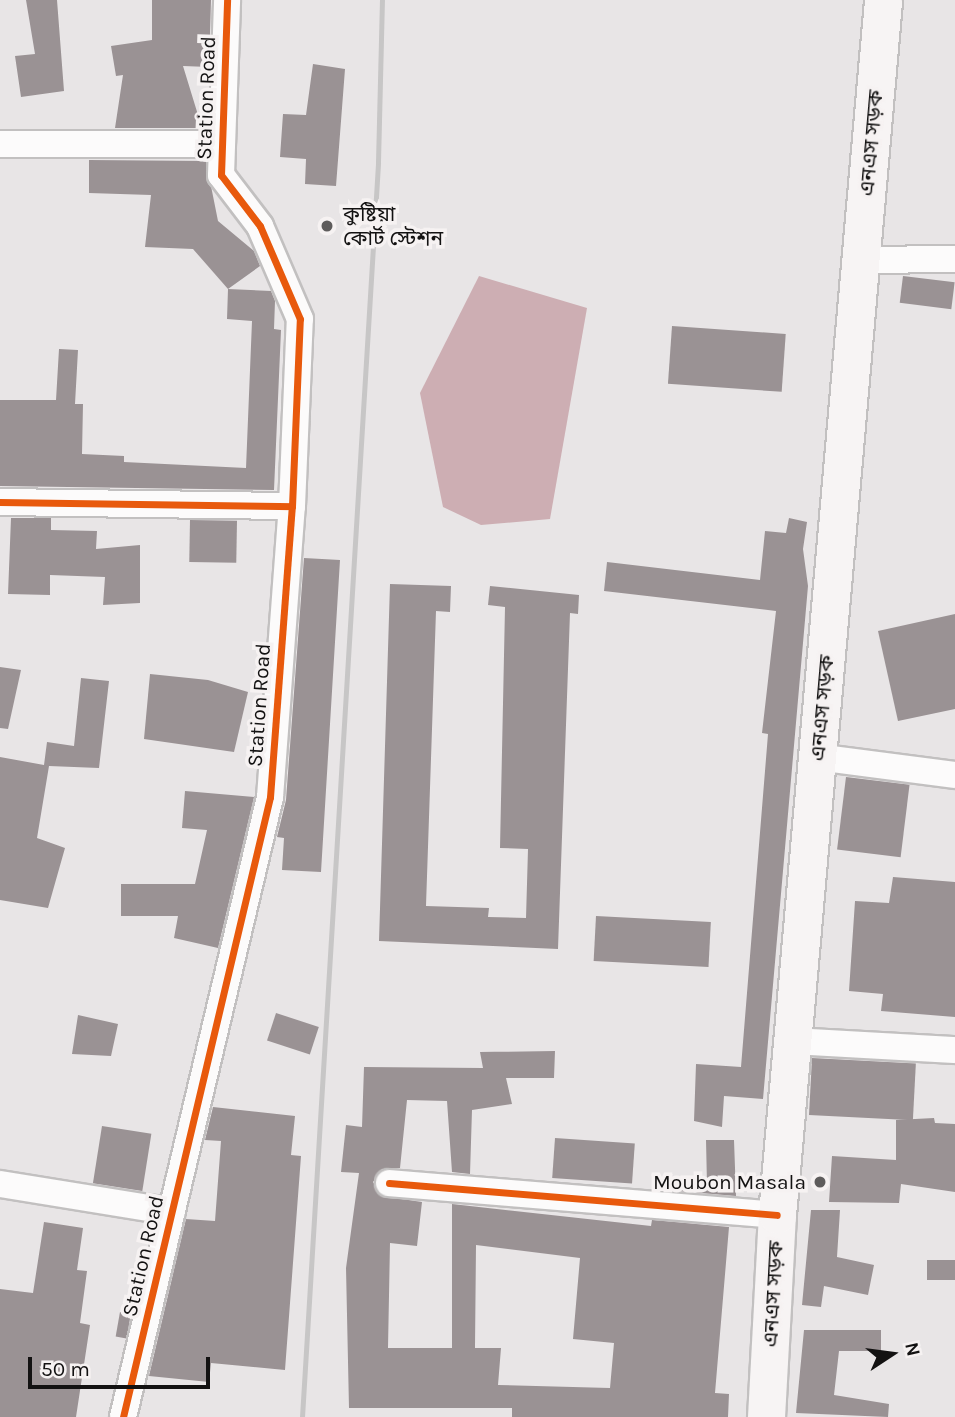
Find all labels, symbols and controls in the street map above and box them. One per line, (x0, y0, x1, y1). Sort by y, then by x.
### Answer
street label: Station Road (191, 36, 221, 160)
street label: এনএস সড়ক (854, 89, 888, 197)
place label: কুষ্টিয়া কোর্ট স্টেশন (343, 201, 443, 251)
marker: কুষ্টিয়া কোর্ট স্টেশন (317, 216, 337, 236)
street label: Station Road (242, 642, 276, 768)
street label: এনএস সড়ক (805, 654, 839, 762)
place label: Moubon Masala (653, 1169, 806, 1195)
marker: Moubon Masala (812, 1174, 828, 1190)
street label: Station Road (117, 1193, 169, 1319)
street label: এনএস সড়ক (758, 1240, 788, 1348)
north arrow (857, 1319, 927, 1389)
text: N (900, 1340, 925, 1358)
scale bar (32, 1344, 214, 1388)
text: 50 m (41, 1357, 90, 1381)

